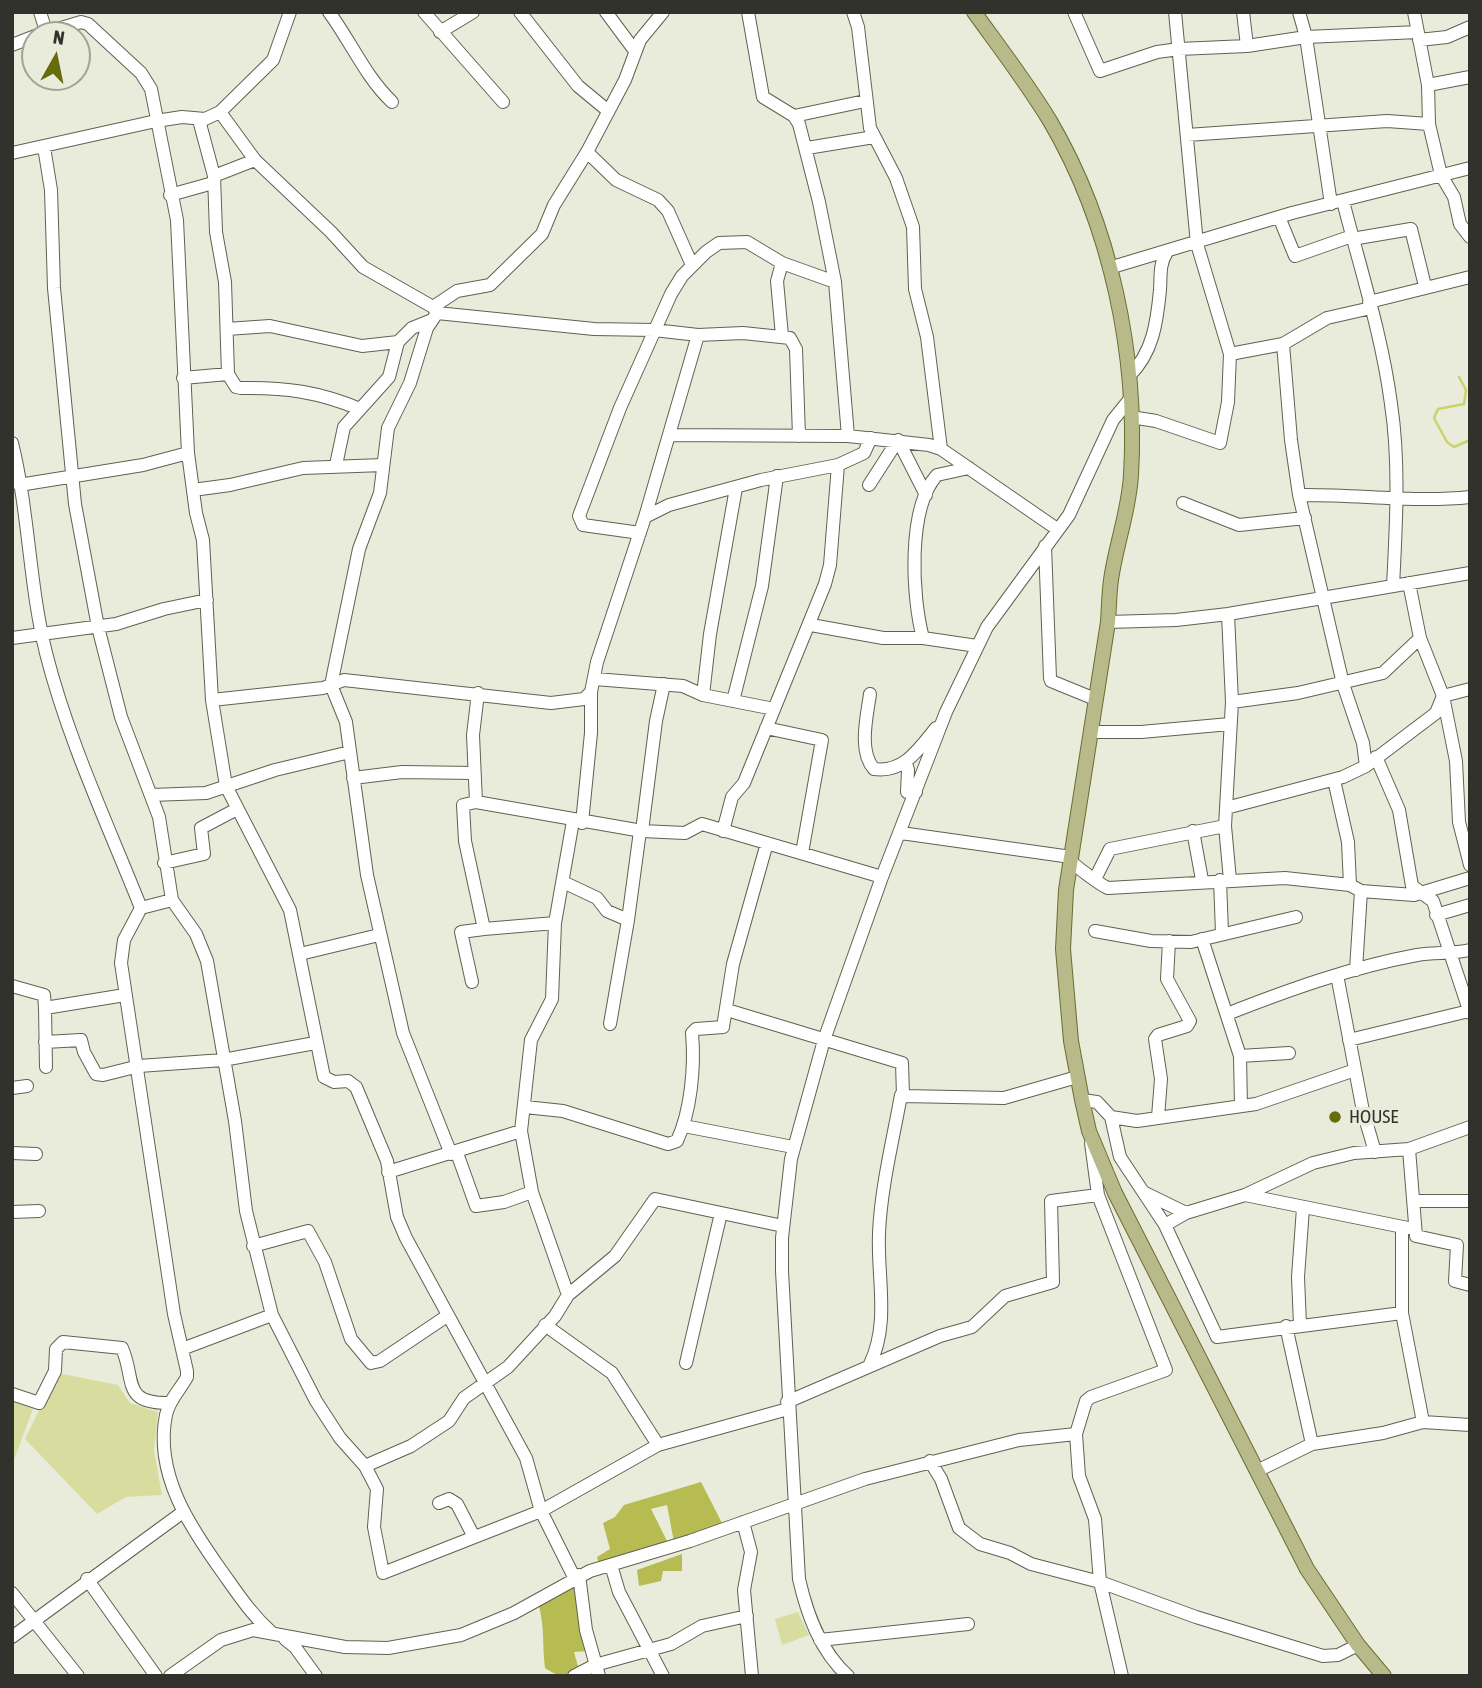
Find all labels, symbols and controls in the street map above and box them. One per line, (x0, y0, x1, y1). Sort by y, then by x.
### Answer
north arrow (21, 21, 91, 91)
text: N (52, 25, 66, 49)
place label: HOUSE (1349, 1106, 1398, 1128)
marker: HOUSE (1327, 1109, 1343, 1125)

